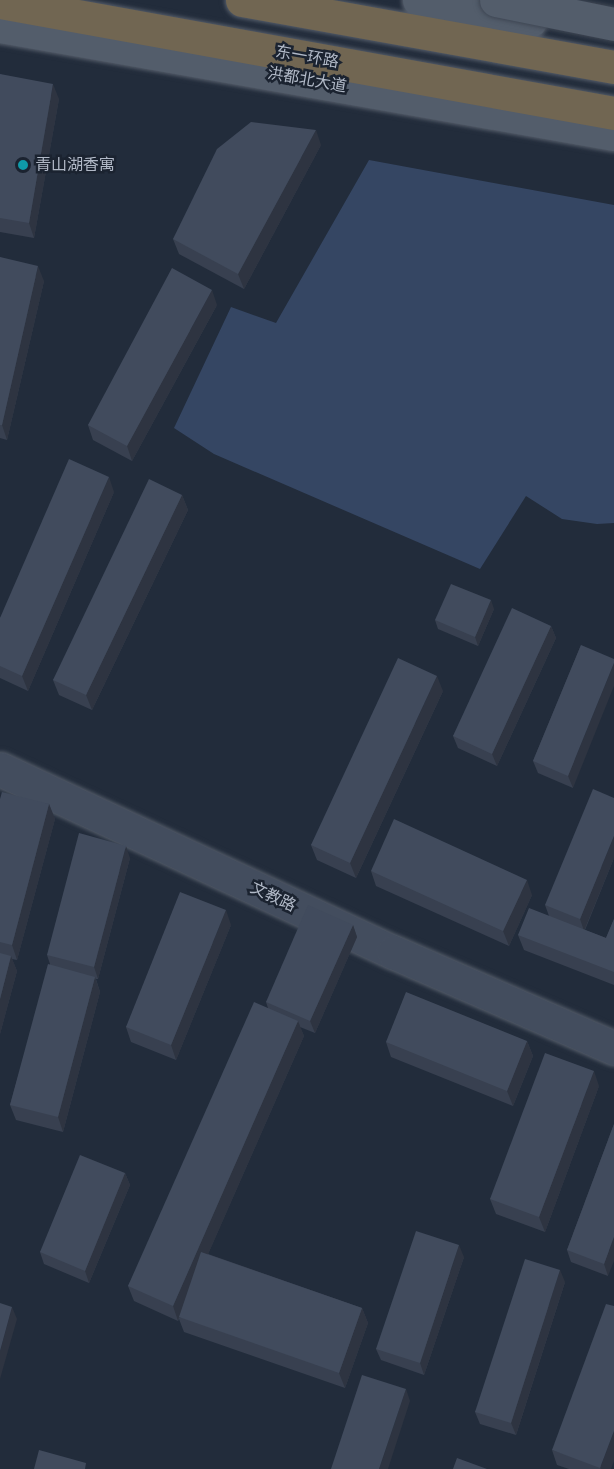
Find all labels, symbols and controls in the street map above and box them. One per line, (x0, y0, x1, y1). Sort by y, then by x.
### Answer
street label: 东一环路 (274, 42, 340, 72)
street label: 洪都北大道 (266, 64, 348, 96)
place label: 青山湖香寓 (35, 155, 115, 175)
marker: 青山湖香寓 (16, 158, 30, 172)
street label: 文教路 (247, 878, 299, 916)

